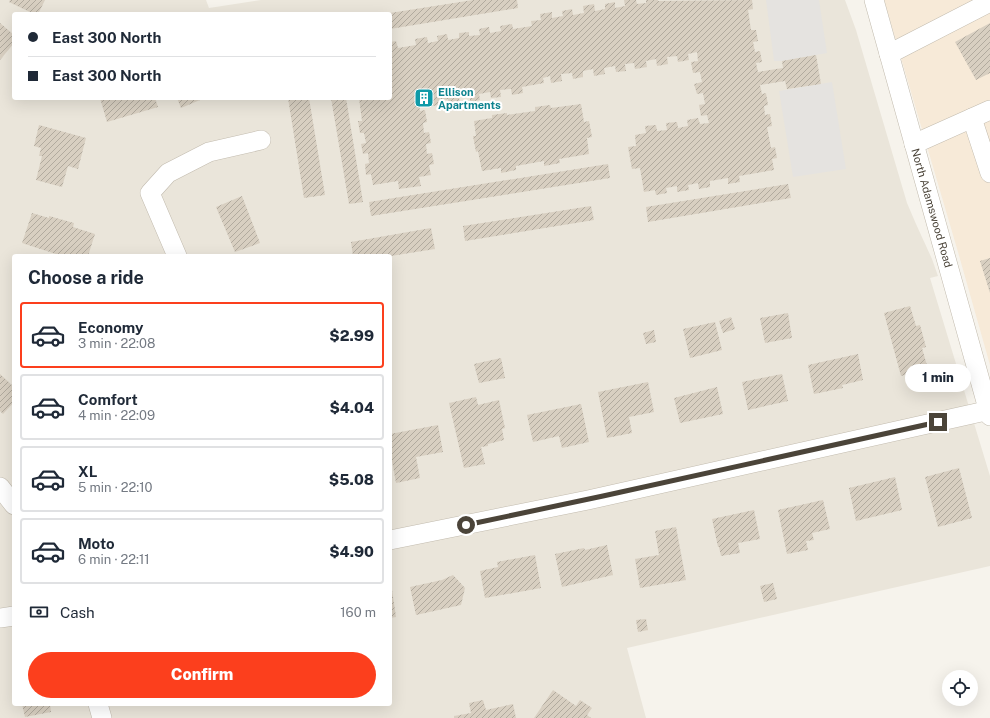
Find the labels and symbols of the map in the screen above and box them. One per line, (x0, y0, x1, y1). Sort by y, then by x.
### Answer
place label: Ellison Apartments (438, 86, 501, 111)
building icon: Ellison Apartments (413, 87, 435, 109)
street label: North Adamswood Road (909, 147, 955, 269)
callout: 1 min (905, 364, 971, 392)
route end (929, 413, 947, 431)
route start (457, 516, 475, 534)

